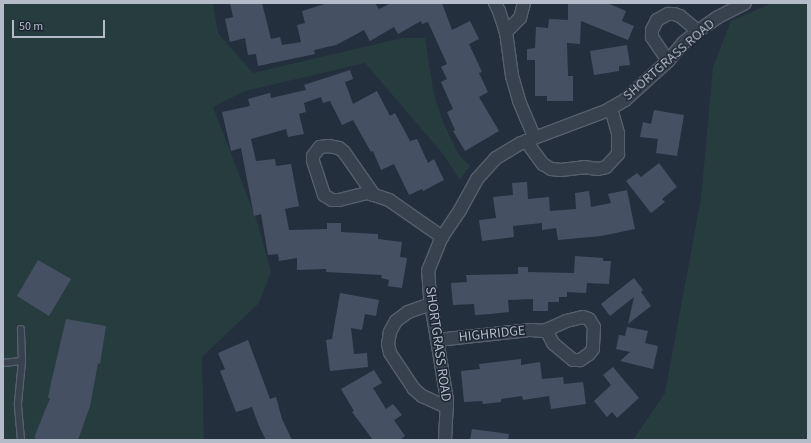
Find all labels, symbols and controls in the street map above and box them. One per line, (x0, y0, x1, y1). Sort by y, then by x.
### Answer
scale bar (14, 12, 107, 38)
street label: SHORTGRASS ROAD (620, 16, 718, 104)
text: 50 m (19, 18, 43, 35)
street label: SHORTGRASS ROAD (422, 285, 454, 403)
street label: HIGHRIDGE (458, 322, 526, 346)

